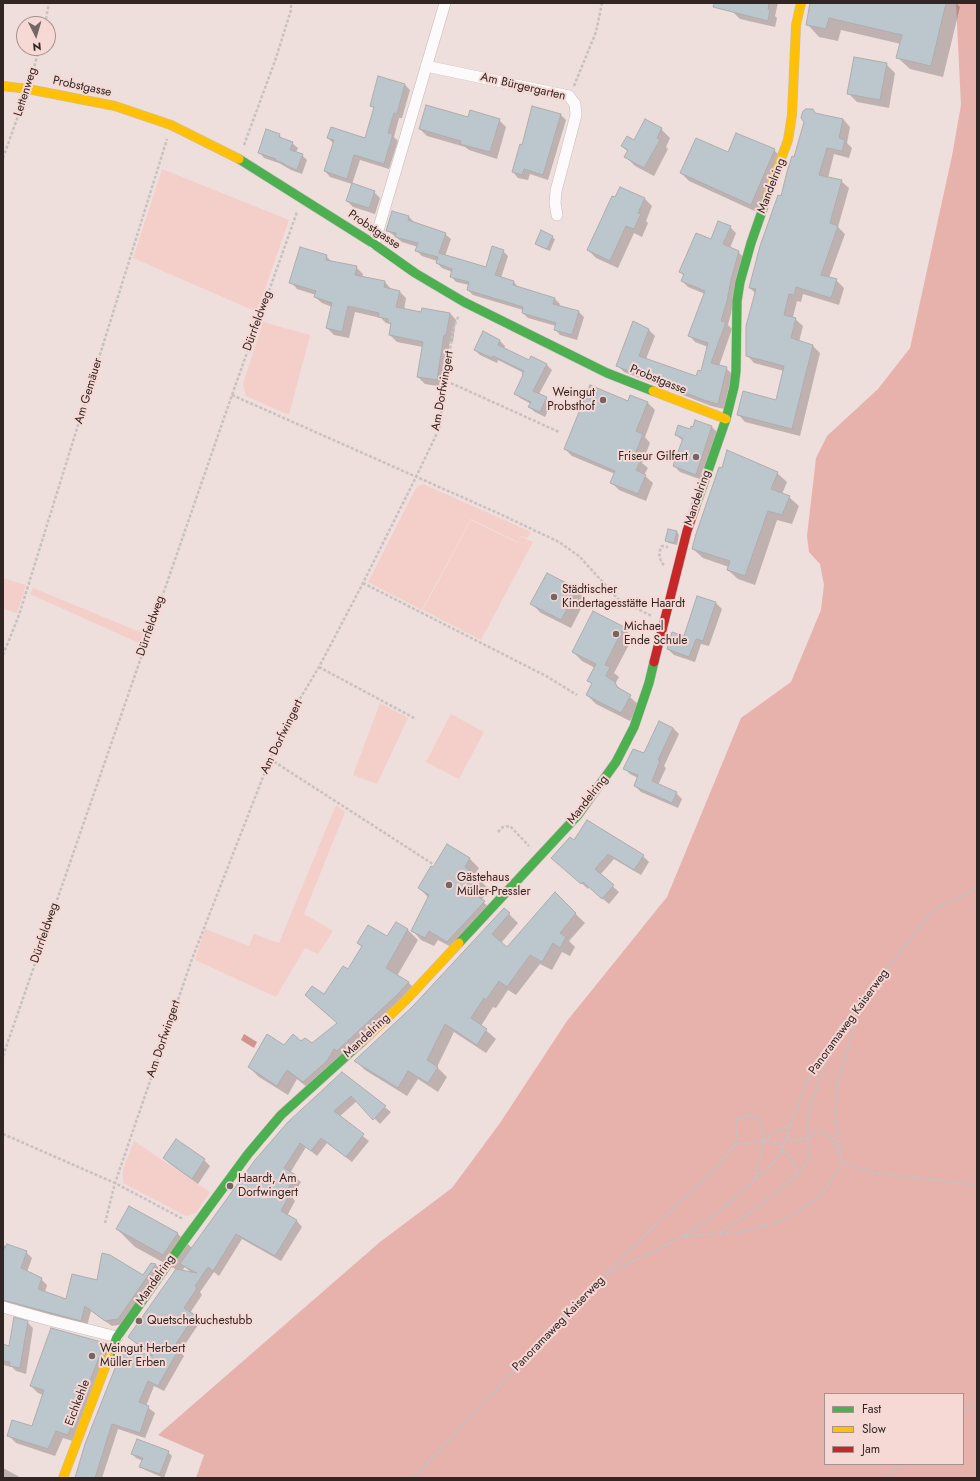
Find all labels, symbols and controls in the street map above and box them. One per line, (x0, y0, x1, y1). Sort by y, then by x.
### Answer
north arrow (16, 16, 56, 56)
text: N (32, 39, 42, 55)
street label: Lettenweg (11, 66, 41, 118)
street label: Am Bürgergarten (479, 70, 567, 104)
street label: Probstgasse (51, 74, 113, 100)
street label: Mandelring (755, 156, 789, 216)
street label: Probstgasse (345, 207, 403, 253)
street label: Dürrfeldweg (240, 289, 276, 353)
street label: Am Dorfwingert (429, 350, 457, 432)
street label: Am Gemäuer (72, 356, 106, 426)
street label: Probstgasse (628, 362, 688, 398)
place label: Weingut Probsthof (547, 386, 595, 414)
marker: Weingut Probsthof (598, 395, 608, 405)
place label: Friseur Gilfert (618, 450, 688, 464)
marker: Friseur Gilfert (691, 452, 701, 462)
street label: Mandelring (682, 468, 714, 528)
place label: Städtischer Kindertagesstätte Haardt (562, 583, 685, 611)
marker: Städtischer Kindertagesstätte Haardt (549, 592, 559, 602)
street label: Dürrfeldweg (134, 594, 168, 658)
place label: Michael Ende Schule (624, 620, 687, 648)
marker: Michael Ende Schule (611, 629, 621, 639)
street label: Am Dorfwingert (258, 698, 306, 776)
street label: Mandelring (564, 773, 612, 827)
place label: Gästehaus Müller-Pressler (457, 871, 531, 899)
marker: Gästehaus Müller-Pressler (444, 880, 454, 890)
street label: Dürrfeldweg (28, 901, 62, 965)
street label: Panoramaweg Kaiserweg (806, 967, 892, 1077)
street label: Am Dorfwingert (144, 998, 184, 1080)
street label: Mandelring (341, 1011, 393, 1061)
place label: Haardt, Am Dorfwingert (238, 1172, 298, 1200)
marker: Haardt, Am Dorfwingert (225, 1181, 235, 1191)
street label: Mandelring (133, 1252, 179, 1308)
street label: Panoramaweg Kaiserweg (510, 1273, 608, 1375)
place label: Quetschekuchestubb (147, 1314, 252, 1328)
marker: Quetschekuchestubb (134, 1316, 144, 1326)
place label: Weingut Herbert Müller Erben (100, 1342, 185, 1370)
marker: Weingut Herbert Müller Erben (87, 1351, 97, 1361)
street label: Eichkehle (63, 1378, 93, 1428)
legend (824, 1393, 964, 1465)
text: Fast (862, 1400, 881, 1418)
text: Slow (862, 1420, 886, 1438)
text: Jam (862, 1440, 880, 1458)

